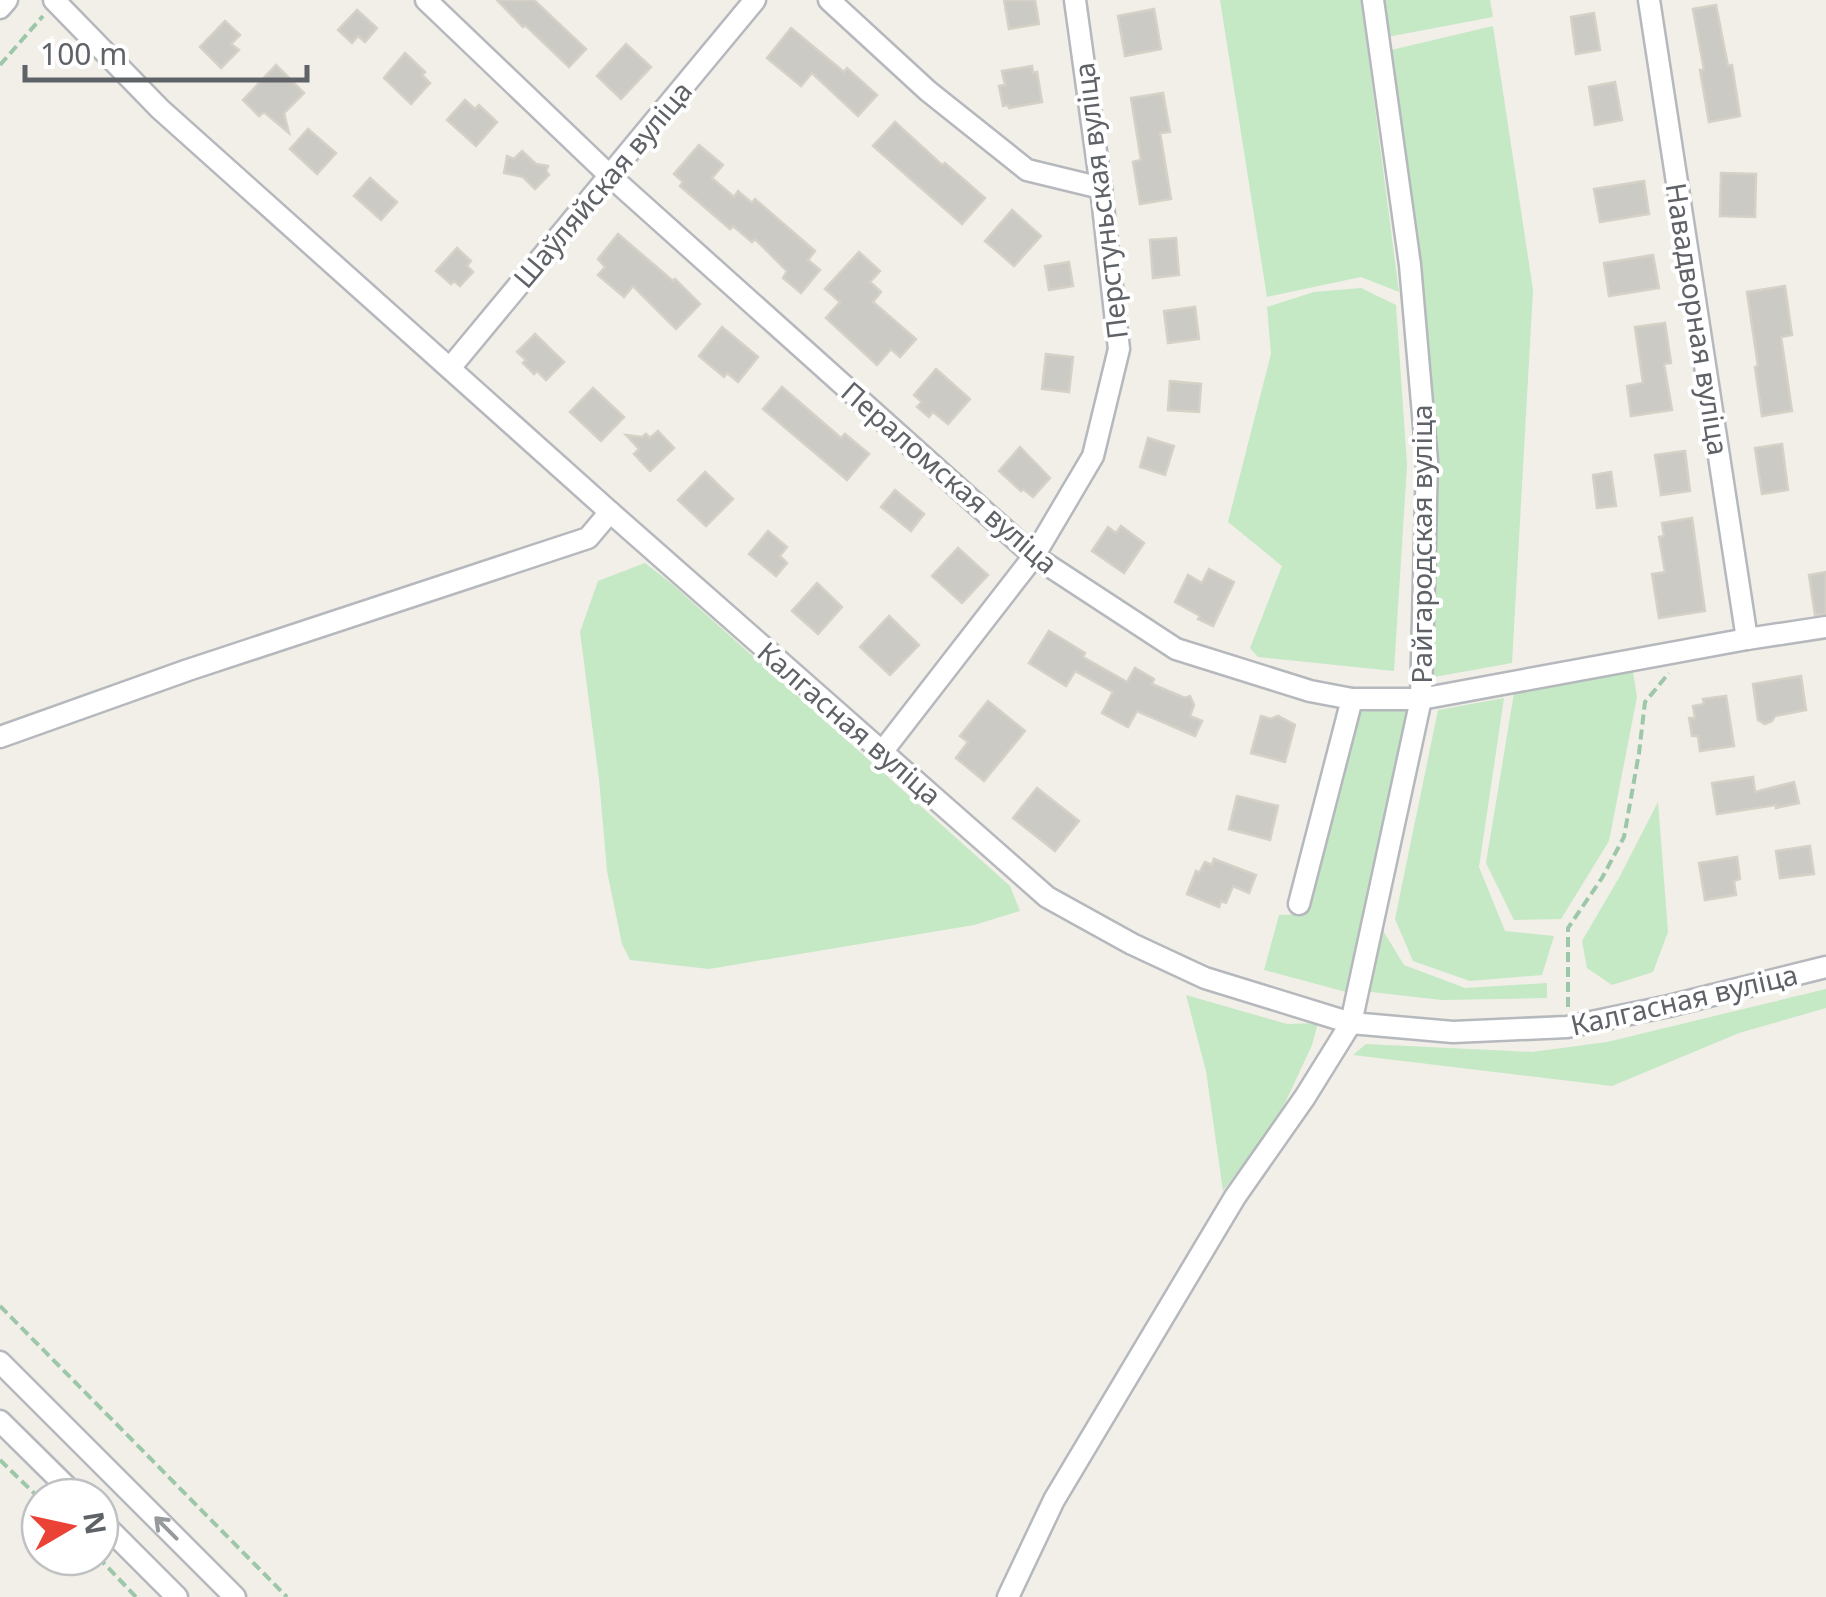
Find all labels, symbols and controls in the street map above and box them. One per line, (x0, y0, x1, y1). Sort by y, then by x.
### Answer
scale bar (25, 20, 308, 82)
text: 100 m (40, 33, 127, 74)
street label: Перстуньская вуліца (1064, 61, 1136, 341)
street label: Шаўляйская вуліца (504, 73, 700, 295)
street label: Навадворная вуліца (1658, 180, 1738, 458)
street label: Пераломская вуліца (834, 372, 1066, 582)
street label: Райгародская вуліца (1402, 404, 1440, 684)
street label: Калгасная вуліца (750, 633, 950, 813)
street label: Калгасная вуліца (1567, 954, 1801, 1044)
north arrow (20, 1477, 120, 1577)
text: N (75, 1509, 116, 1537)
one-way arrow (154, 1516, 179, 1541)

